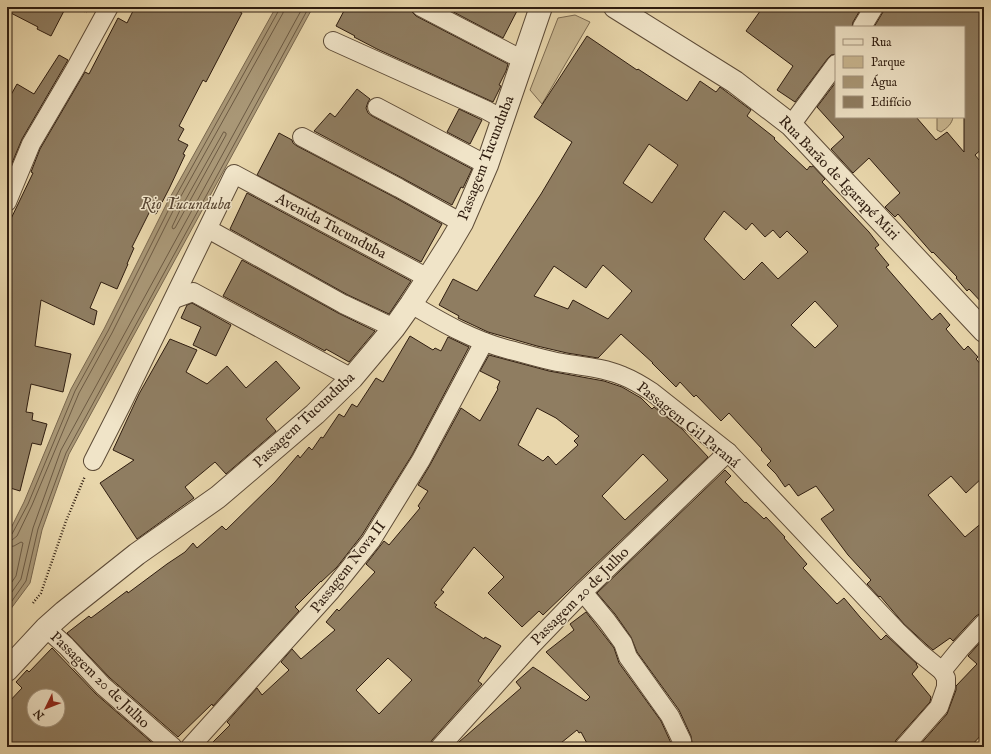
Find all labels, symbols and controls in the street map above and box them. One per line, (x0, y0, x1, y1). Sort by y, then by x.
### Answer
legend (835, 26, 965, 118)
text: Rua (871, 35, 892, 50)
text: Parque (871, 55, 906, 71)
text: Água (870, 74, 898, 90)
street label: Passagem Tucunduba (454, 93, 519, 223)
text: Edifício (871, 95, 912, 110)
street label: Rua Barão de Igarapé Miri (775, 112, 903, 244)
street label: Avenida Tucunduba (271, 188, 390, 263)
water label: Rio Tucunduba (141, 195, 231, 215)
street label: Passagem Tucunduba (249, 368, 359, 472)
street label: Passagem Gil Paraná (633, 378, 744, 473)
street label: Passagem Nova II (306, 517, 390, 617)
street label: Passagem 20 de Julho (527, 543, 633, 649)
street label: Passagem 20 de Julho (46, 628, 154, 732)
north arrow (26, 688, 66, 728)
text: N (31, 706, 48, 723)

